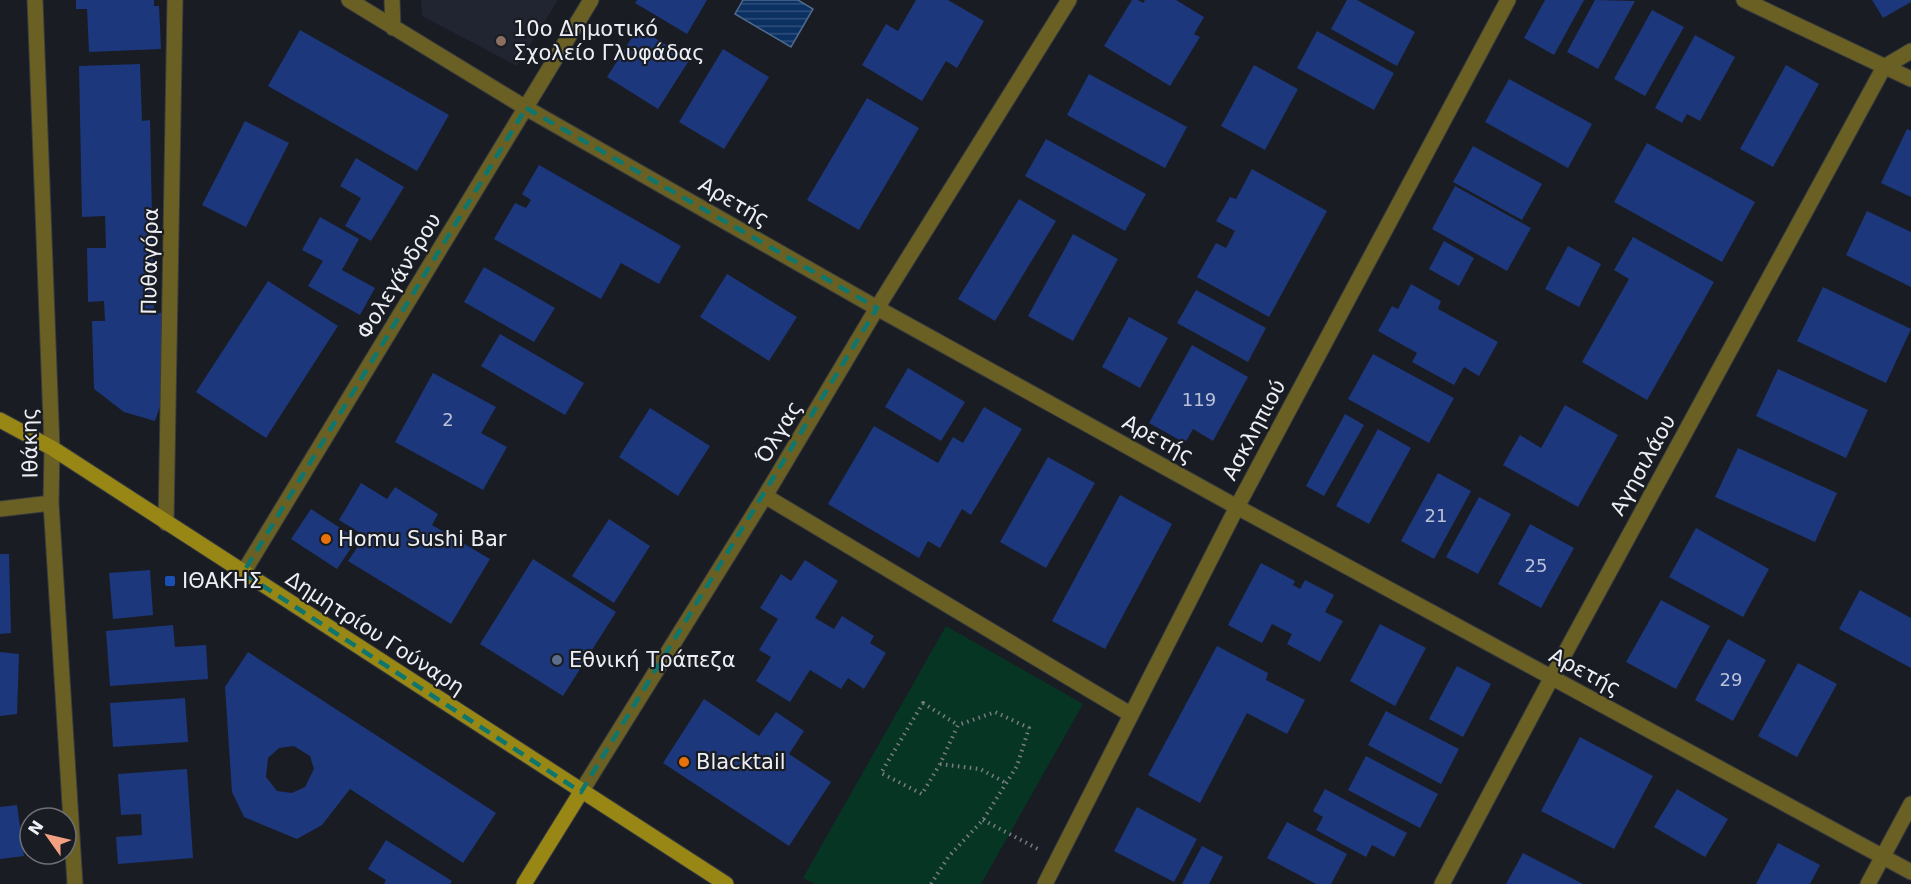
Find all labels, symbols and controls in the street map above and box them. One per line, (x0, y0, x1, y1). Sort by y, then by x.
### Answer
place label: 10o Δημοτικό Σχολείο Γλυφάδας (513, 17, 705, 65)
marker: 10o Δημοτικό Σχολείο Γλυφάδας (494, 34, 508, 48)
street label: Αρετής (695, 172, 773, 232)
street label: Πυθαγόρα (137, 207, 163, 315)
street label: Φολεγάνδρου (352, 209, 446, 343)
street label: Ασκληπιού (1217, 376, 1291, 484)
house number: 119 (1182, 389, 1216, 410)
street label: Όλγας (751, 397, 807, 468)
street label: Ιθάκης (17, 407, 43, 479)
house number: 2 (442, 409, 454, 430)
street label: Αρετής (1118, 410, 1198, 468)
street label: Αγησιλάου (1605, 410, 1681, 520)
house number: 21 (1425, 505, 1447, 526)
place label: Homu Sushi Bar (338, 527, 507, 551)
marker: Homu Sushi Bar (319, 532, 333, 546)
house number: 25 (1525, 555, 1547, 576)
street label: Δημητρίου Γούναρη (281, 566, 469, 700)
place label: ΙΘΑΚΗΣ (182, 569, 262, 593)
marker: ΙΘΑΚΗΣ (163, 574, 177, 588)
street label: Αρετής (1545, 643, 1625, 701)
place label: Εθνική Τράπεζα (569, 648, 736, 672)
marker: Εθνική Τράπεζα (550, 653, 564, 667)
house number: 29 (1720, 669, 1742, 690)
place label: Blacktail (696, 750, 786, 774)
marker: Blacktail (677, 755, 691, 769)
north arrow (18, 806, 78, 866)
text: N (24, 817, 48, 839)

